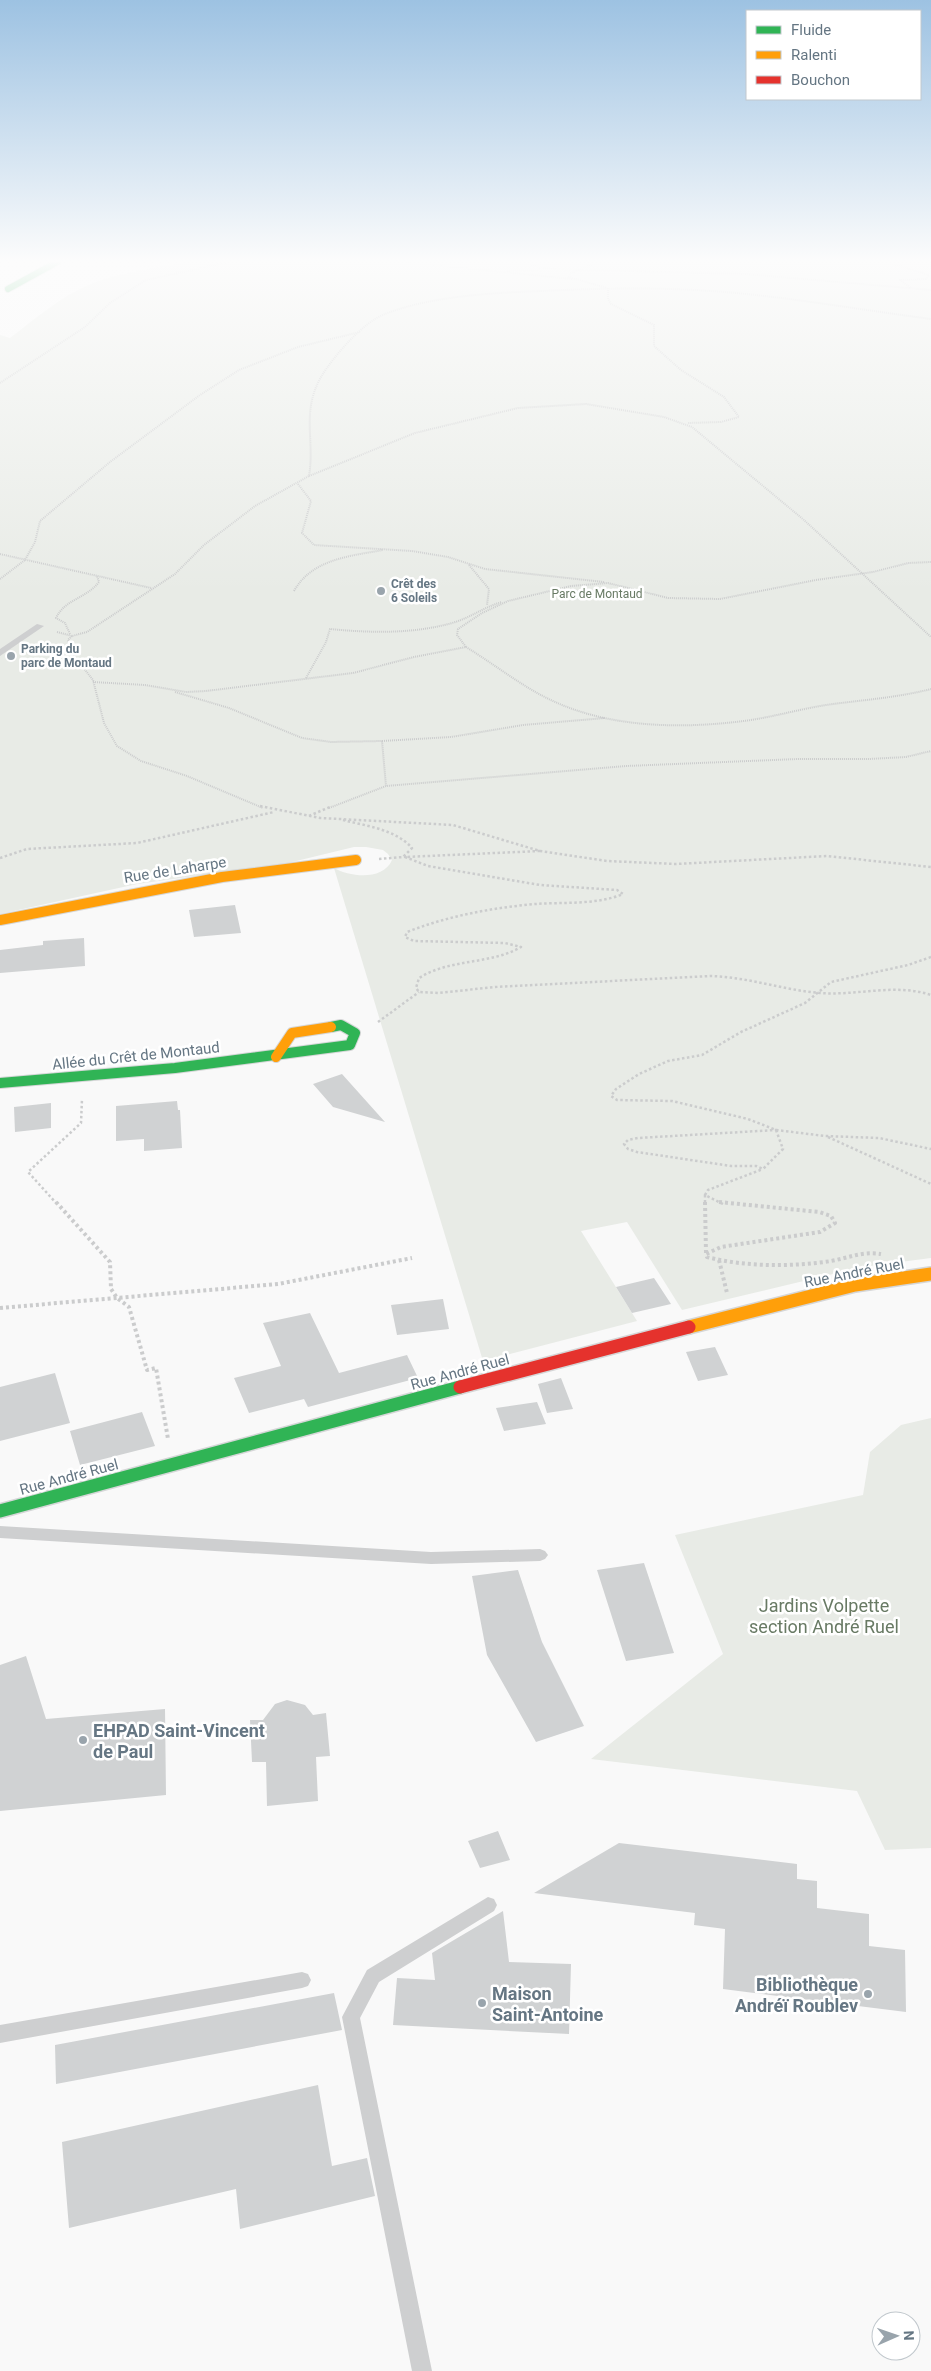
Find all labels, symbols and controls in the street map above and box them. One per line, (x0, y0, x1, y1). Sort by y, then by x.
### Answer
legend (746, 10, 921, 100)
text: Fluide (791, 21, 831, 39)
text: Ralenti (791, 46, 837, 64)
text: Bouchon (791, 71, 850, 89)
place label: Crêt des 6 Soleils (391, 577, 437, 605)
marker: Crêt des 6 Soleils (375, 585, 387, 597)
park label: Parc de Montaud (551, 587, 643, 601)
place label: Parking du parc de Montaud (21, 642, 112, 670)
marker: Parking du parc de Montaud (5, 650, 17, 662)
street label: Rue de Laharpe (123, 853, 228, 887)
street label: Allée du Crêt de Montaud (51, 1038, 221, 1074)
street label: Rue André Ruel (802, 1254, 906, 1292)
street label: Rue André Ruel (409, 1350, 511, 1394)
street label: Rue André Ruel (18, 1455, 120, 1499)
park label: Jardins Volpette section André Ruel (749, 1595, 899, 1637)
place label: EHPAD Saint-Vincent de Paul (93, 1720, 265, 1762)
marker: EHPAD Saint-Vincent de Paul (77, 1734, 89, 1746)
place label: Bibliothèque Andréï Roublev (735, 1974, 858, 2016)
place label: Maison Saint-Antoine (492, 1983, 604, 2025)
marker: Bibliothèque Andréï Roublev (862, 1988, 874, 2000)
marker: Maison Saint-Antoine (476, 1997, 488, 2009)
north arrow (871, 2311, 921, 2361)
text: N (901, 2330, 917, 2341)

